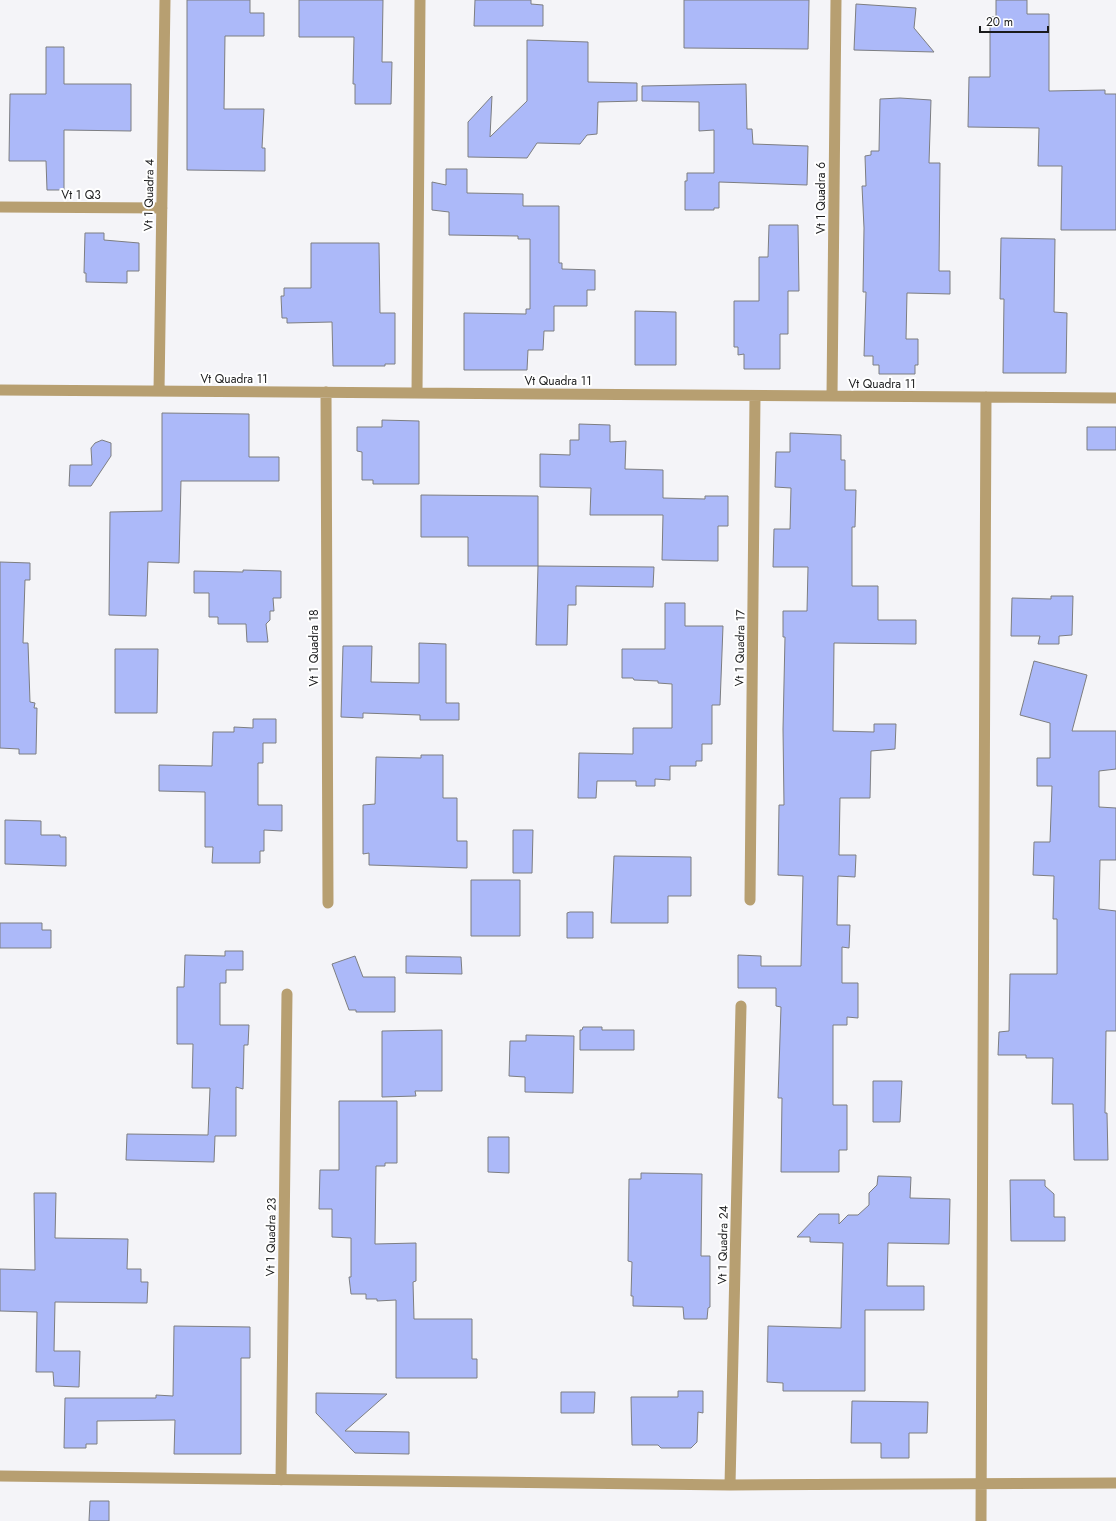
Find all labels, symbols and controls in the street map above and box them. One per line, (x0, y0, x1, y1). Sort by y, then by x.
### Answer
scale bar (980, 8, 1048, 34)
text: 20 m (986, 13, 1013, 31)
street label: Vt 1 Quadra 4 (139, 159, 159, 231)
street label: Vt 1 Quadra 6 (812, 162, 830, 234)
street label: Vt 1 Q3 (61, 186, 101, 204)
street label: Vt Quadra 11 (200, 370, 268, 388)
street label: Vt Quadra 11 (524, 372, 592, 390)
street label: Vt Quadra 11 (848, 375, 916, 393)
street label: Vt 1 Quadra 18 (305, 609, 323, 687)
street label: Vt 1 Quadra 17 (730, 609, 750, 687)
street label: Vt 1 Quadra 23 (261, 1197, 281, 1276)
street label: Vt 1 Quadra 24 (713, 1205, 733, 1285)

